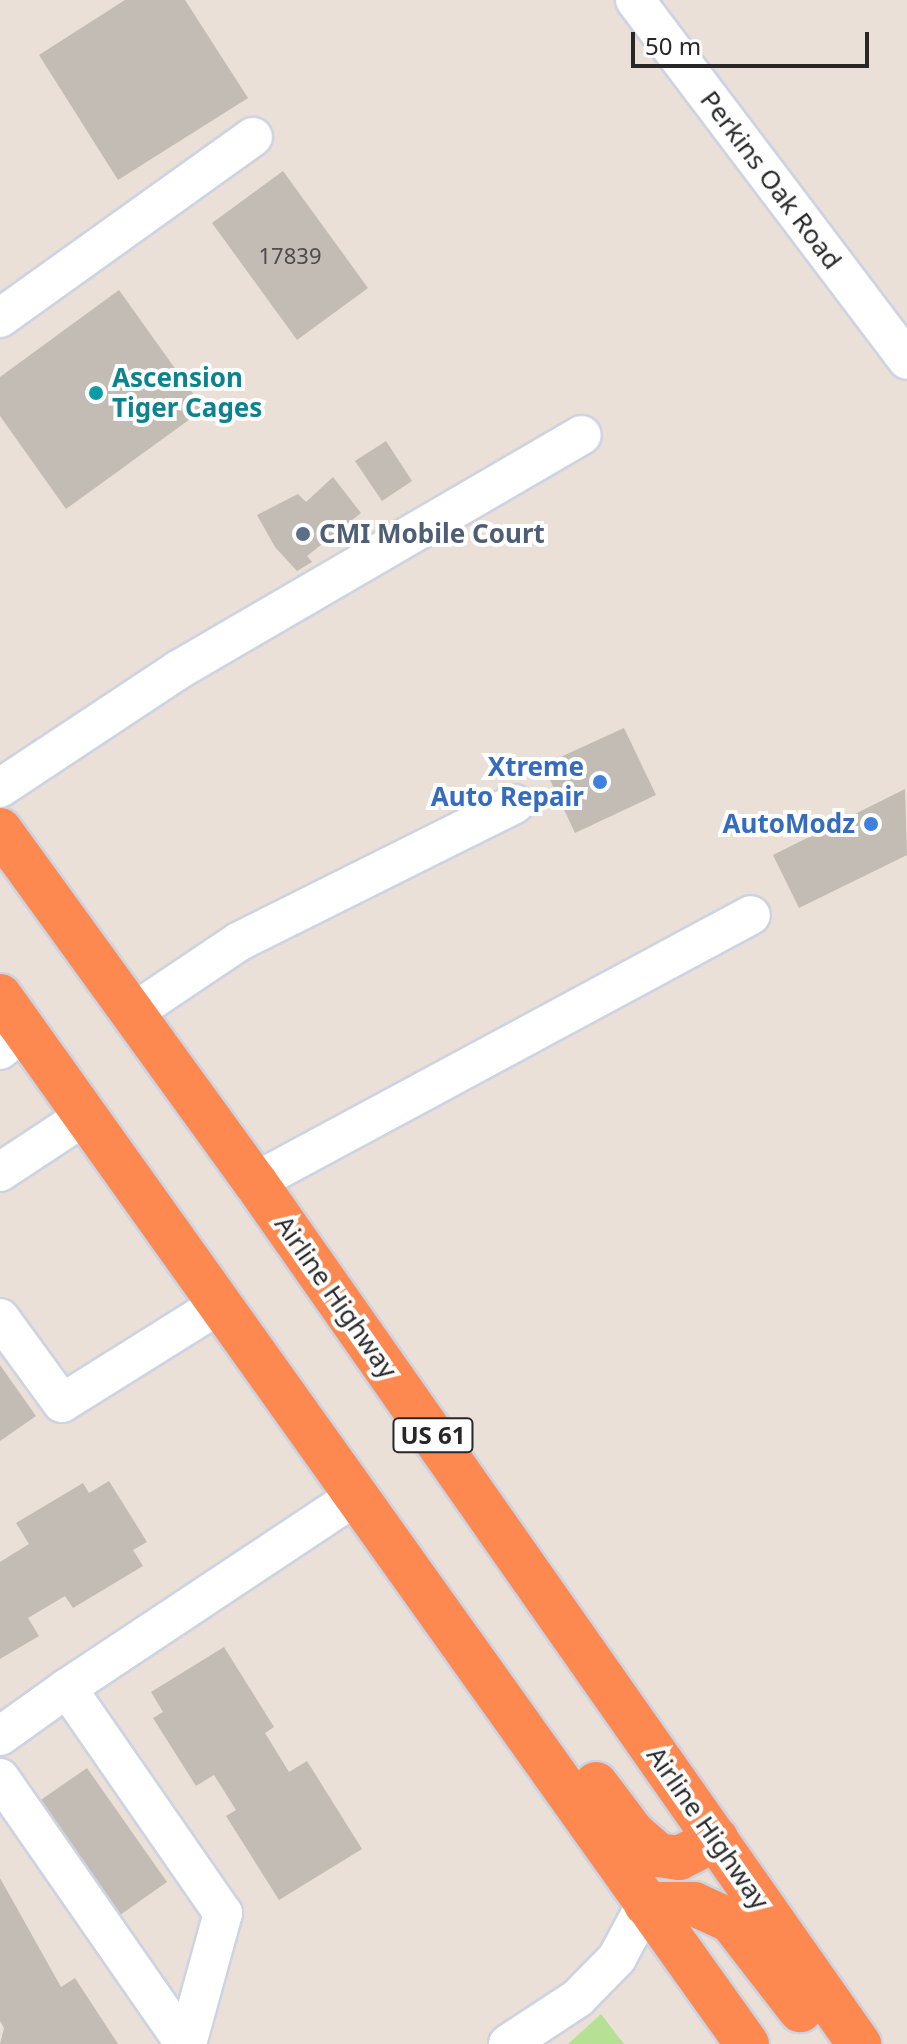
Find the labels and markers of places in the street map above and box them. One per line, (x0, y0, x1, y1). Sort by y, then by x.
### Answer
place label: Ascension Tiger Cages (112, 362, 262, 424)
marker: Ascension Tiger Cages (87, 384, 105, 402)
place label: CMI Mobile Court (319, 518, 545, 550)
marker: CMI Mobile Court (294, 525, 312, 543)
place label: Xtreme Auto Repair (431, 751, 584, 812)
marker: Xtreme Auto Repair (591, 773, 609, 791)
place label: AutoModz (723, 808, 855, 840)
marker: AutoModz (862, 815, 880, 833)

